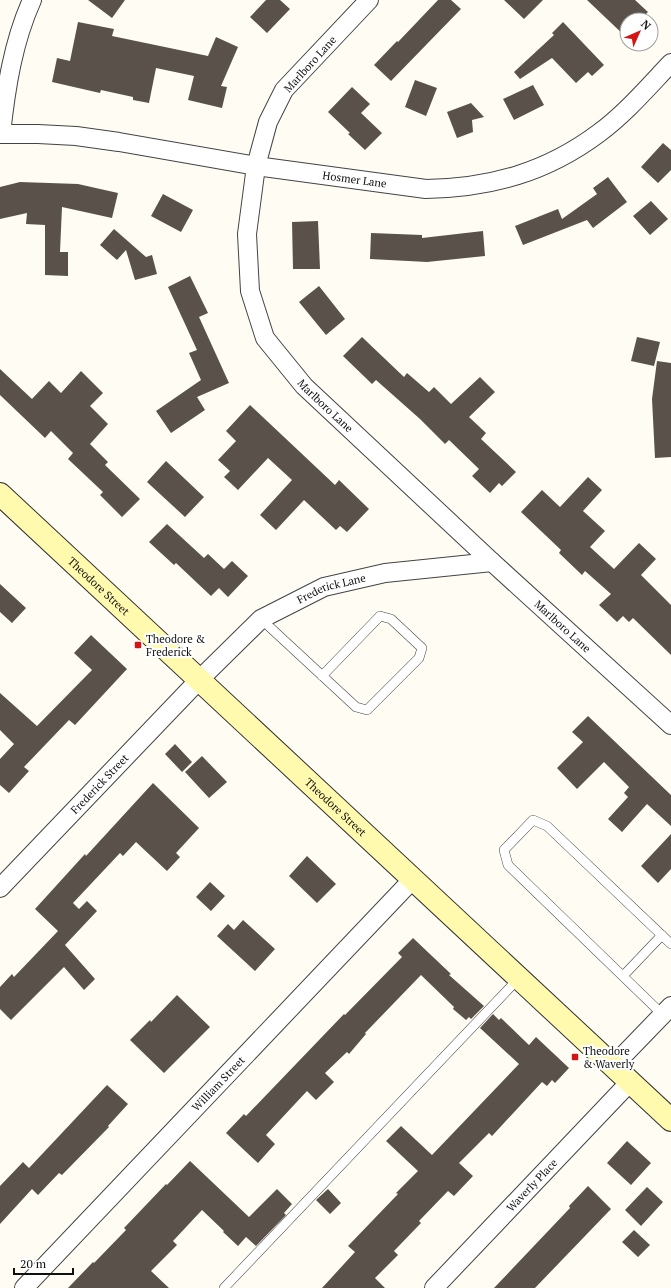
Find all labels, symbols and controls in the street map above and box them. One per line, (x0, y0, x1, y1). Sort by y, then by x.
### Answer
north arrow (619, 12, 659, 52)
text: N (638, 17, 654, 33)
street label: Marlboro Lane (281, 32, 339, 95)
street label: Hosmer Lane (322, 168, 388, 191)
street label: Marlboro Lane (294, 376, 356, 436)
street label: Theodore Street (65, 554, 132, 618)
street label: Frederick Lane (294, 571, 368, 607)
street label: Marlboro Lane (531, 597, 594, 656)
place label: Theodore & Frederick (146, 632, 205, 659)
marker: Theodore & Frederick (133, 640, 143, 650)
street label: Frederick Street (68, 751, 132, 817)
street label: Theodore Street (302, 775, 369, 839)
place label: Theodore & Waverly (583, 1044, 635, 1071)
marker: Theodore & Waverly (570, 1052, 580, 1062)
street label: William Street (189, 1053, 248, 1114)
street label: Waverly Place (503, 1155, 561, 1215)
scale bar (14, 1250, 73, 1276)
text: 20 m (20, 1256, 47, 1271)

